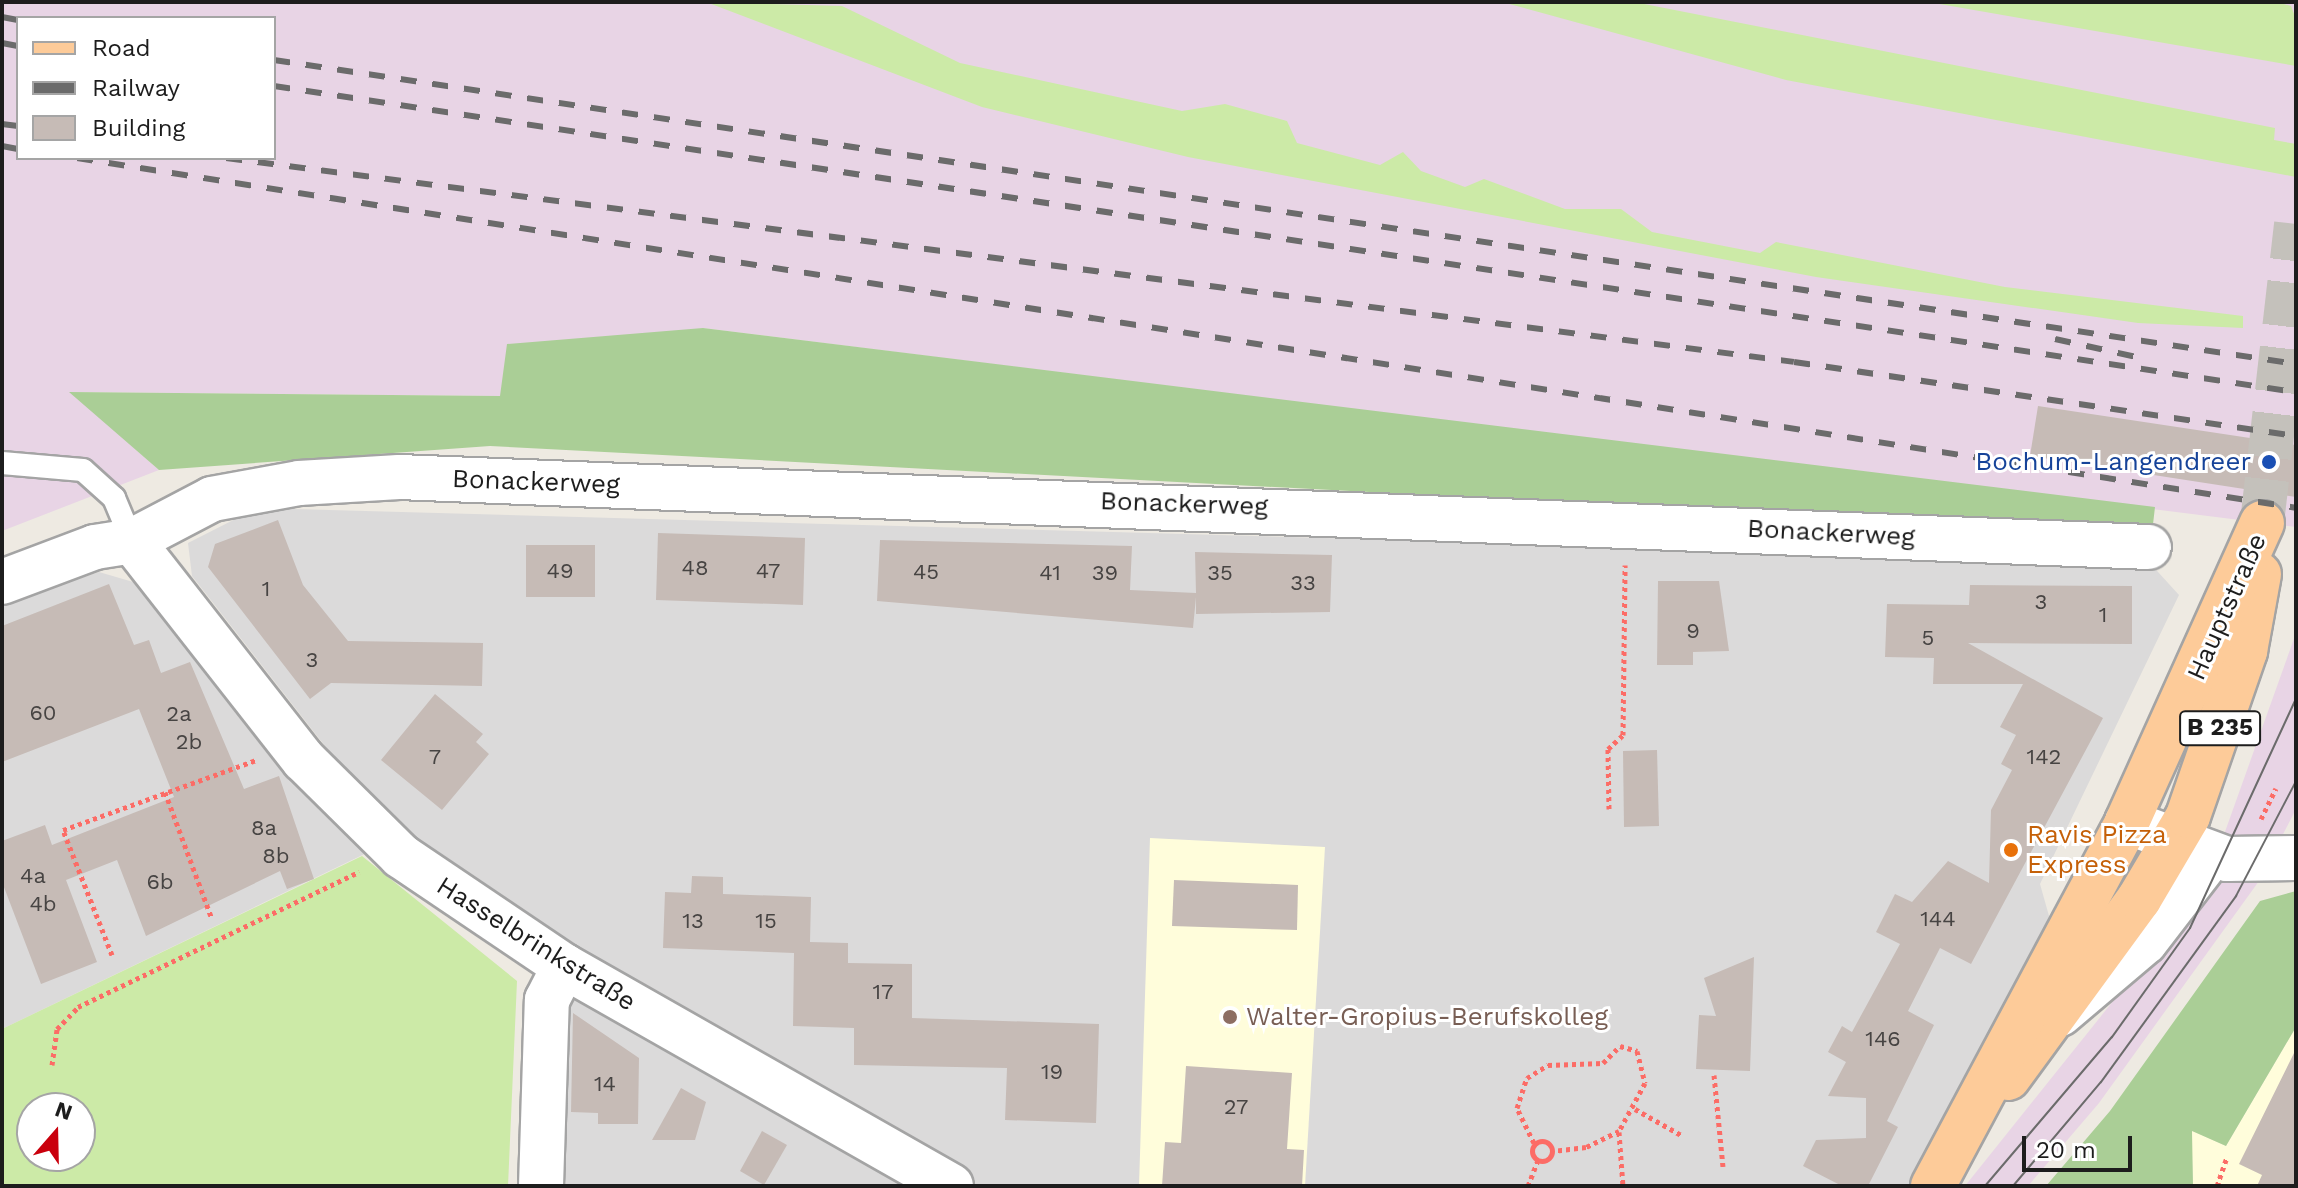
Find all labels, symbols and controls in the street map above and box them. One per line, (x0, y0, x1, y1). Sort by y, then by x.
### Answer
legend (16, 16, 276, 160)
text: Road (92, 34, 151, 62)
text: Railway (92, 74, 180, 102)
text: Building (92, 114, 185, 142)
place label: Bochum-Langendreer (1975, 446, 2251, 478)
marker: Bochum-Langendreer (2258, 451, 2280, 473)
street label: Bonackerweg (452, 463, 620, 501)
street label: Bonackerweg (1100, 485, 1268, 523)
street label: Bonackerweg (1746, 513, 1916, 553)
street label: Hauptstraße (2181, 529, 2273, 685)
house number: 48 (682, 555, 708, 581)
house number: 49 (546, 558, 574, 584)
house number: 47 (756, 558, 780, 584)
house number: 45 (913, 559, 939, 585)
house number: 41 (1039, 560, 1061, 586)
house number: 39 (1092, 560, 1118, 586)
house number: 35 (1207, 560, 1233, 586)
house number: 33 (1290, 570, 1316, 596)
house number: 1 (262, 576, 270, 602)
house number: 3 (2035, 589, 2047, 615)
house number: 1 (2099, 602, 2107, 628)
house number: 9 (1686, 618, 1700, 644)
house number: 5 (1922, 625, 1934, 651)
house number: 3 (306, 647, 318, 673)
house number: 60 (29, 700, 57, 726)
house number: 2a (166, 701, 192, 727)
road number: B 235 (2178, 708, 2262, 748)
house number: 2b (176, 729, 202, 755)
house number: 7 (429, 744, 441, 770)
house number: 142 (2027, 744, 2061, 770)
house number: 8a (251, 815, 277, 841)
place label: Ravis Pizza Express (2027, 819, 2167, 880)
marker: Ravis Pizza Express (2002, 841, 2020, 859)
house number: 8b (262, 843, 290, 869)
house number: 4a (20, 863, 46, 889)
house number: 6b (146, 869, 174, 895)
street label: Hasselbrinkstraße (431, 870, 641, 1018)
house number: 4b (29, 891, 57, 917)
house number: 144 (1920, 906, 1956, 932)
house number: 13 (682, 908, 704, 934)
house number: 15 (755, 908, 777, 934)
house number: 17 (873, 979, 893, 1005)
place label: Walter-Gropius-Berufskolleg (1246, 1001, 1608, 1033)
marker: Walter-Gropius-Berufskolleg (1221, 1008, 1239, 1026)
house number: 146 (1865, 1026, 1901, 1052)
house number: 19 (1041, 1059, 1063, 1085)
house number: 14 (594, 1071, 616, 1097)
north arrow (16, 1092, 96, 1172)
house number: 27 (1224, 1094, 1248, 1120)
text: N (52, 1096, 76, 1125)
scale bar (2026, 1120, 2136, 1170)
text: 20 m (2036, 1136, 2096, 1164)

